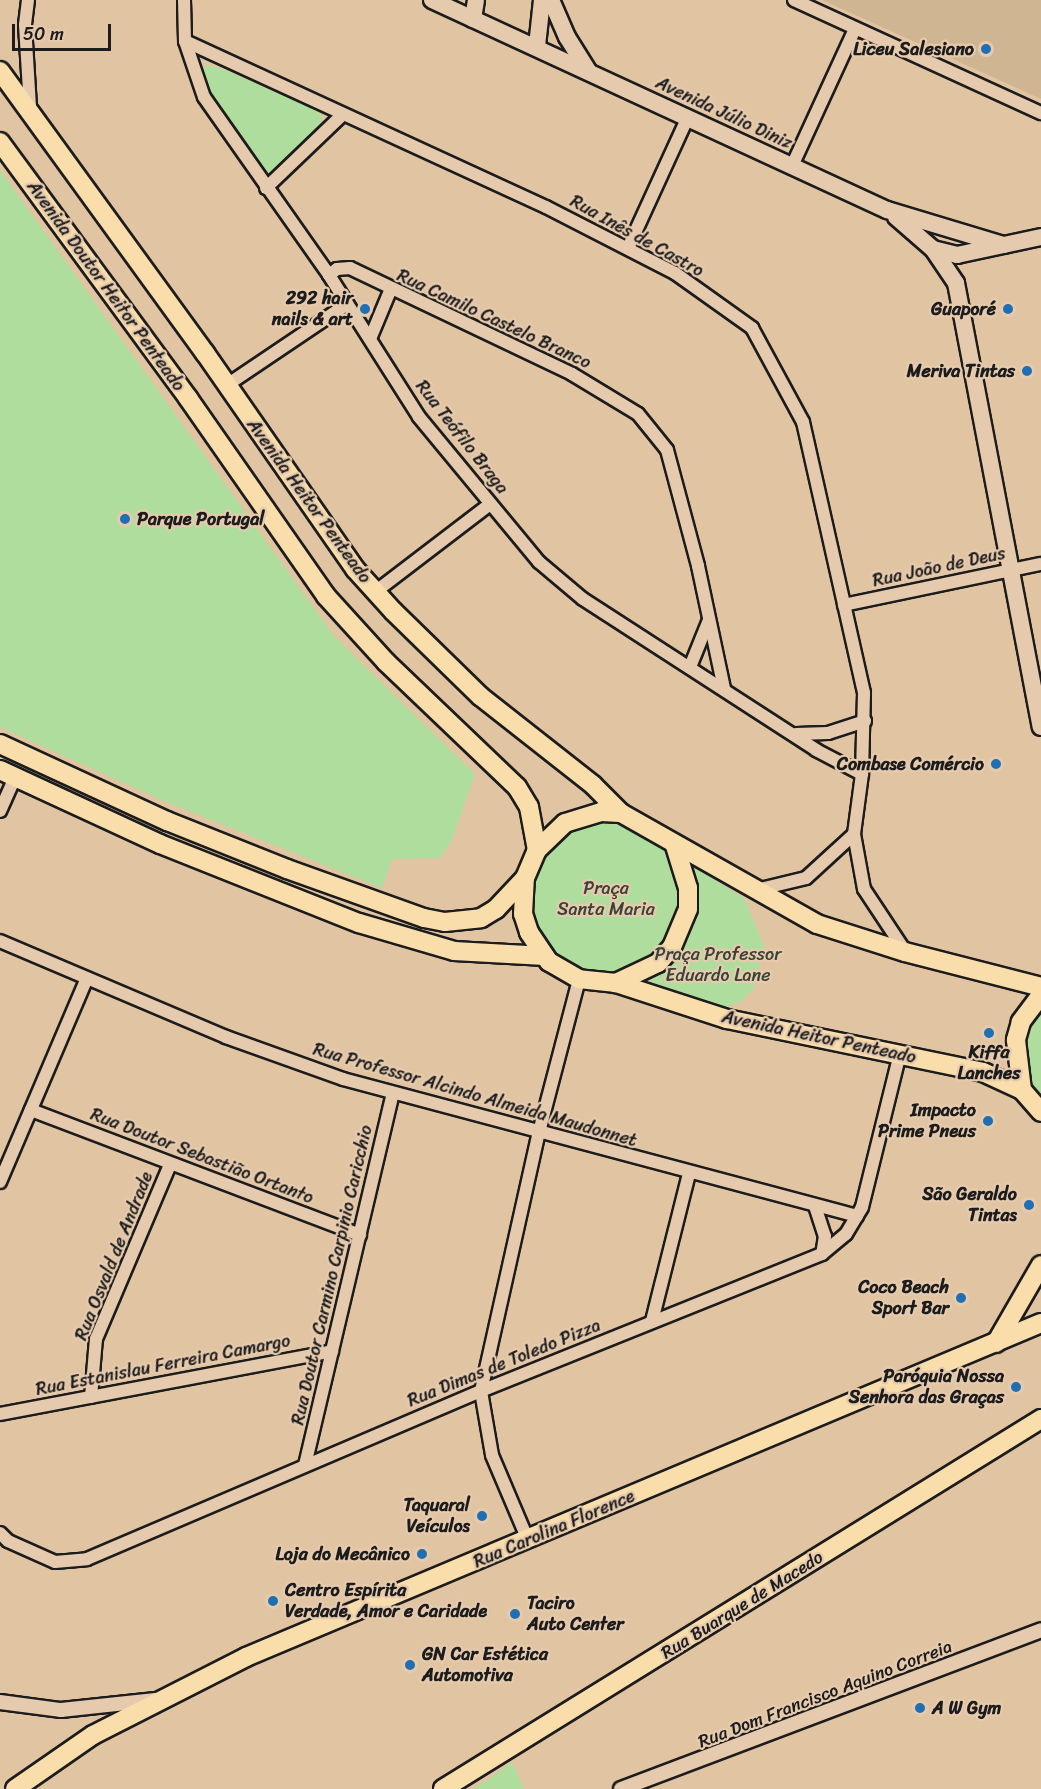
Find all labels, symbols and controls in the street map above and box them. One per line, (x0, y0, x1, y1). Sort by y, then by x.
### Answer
scale bar (15, 12, 114, 50)
text: 50 m (23, 18, 64, 50)
place label: Liceu Salesiano (852, 38, 974, 60)
marker: Liceu Salesiano (979, 42, 993, 56)
street label: Avenida Júlio Diniz (652, 72, 796, 154)
street label: Avenida Doutor Heitor Penteado (22, 176, 190, 396)
street label: Rua Inês de Castro (566, 190, 708, 282)
street label: Rua Camilo Castelo Branco (393, 264, 595, 374)
place label: 292 hair nails & art (272, 288, 353, 330)
place label: Guaporé (931, 298, 996, 320)
marker: 292 hair nails & art (358, 302, 372, 316)
marker: Guaporé (1001, 302, 1015, 316)
place label: Meriva Tintas (908, 360, 1015, 382)
marker: Meriva Tintas (1020, 364, 1034, 378)
street label: Rua Teófilo Braga (411, 375, 513, 499)
street label: Avenida Heitor Penteado (242, 415, 376, 587)
place label: Parque Portugal (137, 508, 264, 530)
marker: Parque Portugal (118, 512, 132, 526)
street label: Rua João de Deus (870, 542, 1008, 592)
place label: Combase Comércio (837, 753, 984, 775)
marker: Combase Comércio (989, 757, 1003, 771)
park label: Praça Santa Maria (558, 878, 654, 920)
park label: Praça Professor Eduardo Lane (655, 944, 781, 986)
street label: Avenida Heitor Penteado (720, 1006, 918, 1068)
marker: Kiffa Lanches (982, 1026, 996, 1040)
street label: Rua Professor Alcindo Almeida Maudonnet (311, 1038, 639, 1152)
place label: Kiffa Lanches (958, 1042, 1020, 1084)
place label: Impacto Prime Pneus (877, 1100, 976, 1142)
street label: Rua Doutor Sebastião Ortanto (87, 1103, 317, 1209)
marker: Impacto Prime Pneus (981, 1114, 995, 1128)
street label: Rua Doutor Carmino Carpinio Caricchio (287, 1123, 377, 1427)
street label: Rua Osvald de Andrade (70, 1168, 158, 1344)
place label: São Geraldo Tintas (922, 1184, 1017, 1226)
marker: São Geraldo Tintas (1022, 1198, 1036, 1212)
place label: Coco Beach Sport Bar (858, 1277, 949, 1320)
marker: Coco Beach Sport Bar (954, 1291, 968, 1305)
street label: Rua Dimas de Toledo Pizza (404, 1314, 604, 1412)
street label: Rua Estanislau Ferreira Camargo (34, 1330, 292, 1400)
place label: Paróquia Nossa Senhora das Graças (849, 1366, 1004, 1408)
marker: Paróquia Nossa Senhora das Graças (1009, 1380, 1023, 1394)
street label: Rua Carolina Florence (470, 1485, 638, 1573)
place label: Taquaral Veículos (404, 1495, 470, 1538)
marker: Taquaral Veículos (475, 1509, 489, 1523)
place label: Loja do Mecânico (275, 1543, 410, 1565)
street label: Rua Buarque de Macedo (657, 1546, 827, 1664)
marker: Loja do Mecânico (415, 1547, 429, 1561)
place label: Centro Espírita Verdade, Amor e Caridade (285, 1580, 488, 1622)
place label: Taciro Auto Center (527, 1593, 625, 1636)
marker: Centro Espírita Verdade, Amor e Caridade (266, 1594, 280, 1608)
marker: Taciro Auto Center (508, 1607, 522, 1621)
street label: Rua Dom Francisco Aquino Correia (695, 1635, 955, 1753)
place label: GN Car Estética Automotiva (422, 1644, 549, 1686)
marker: GN Car Estética Automotiva (403, 1658, 417, 1672)
place label: A W Gym (932, 1697, 1001, 1719)
marker: A W Gym (913, 1701, 927, 1715)

